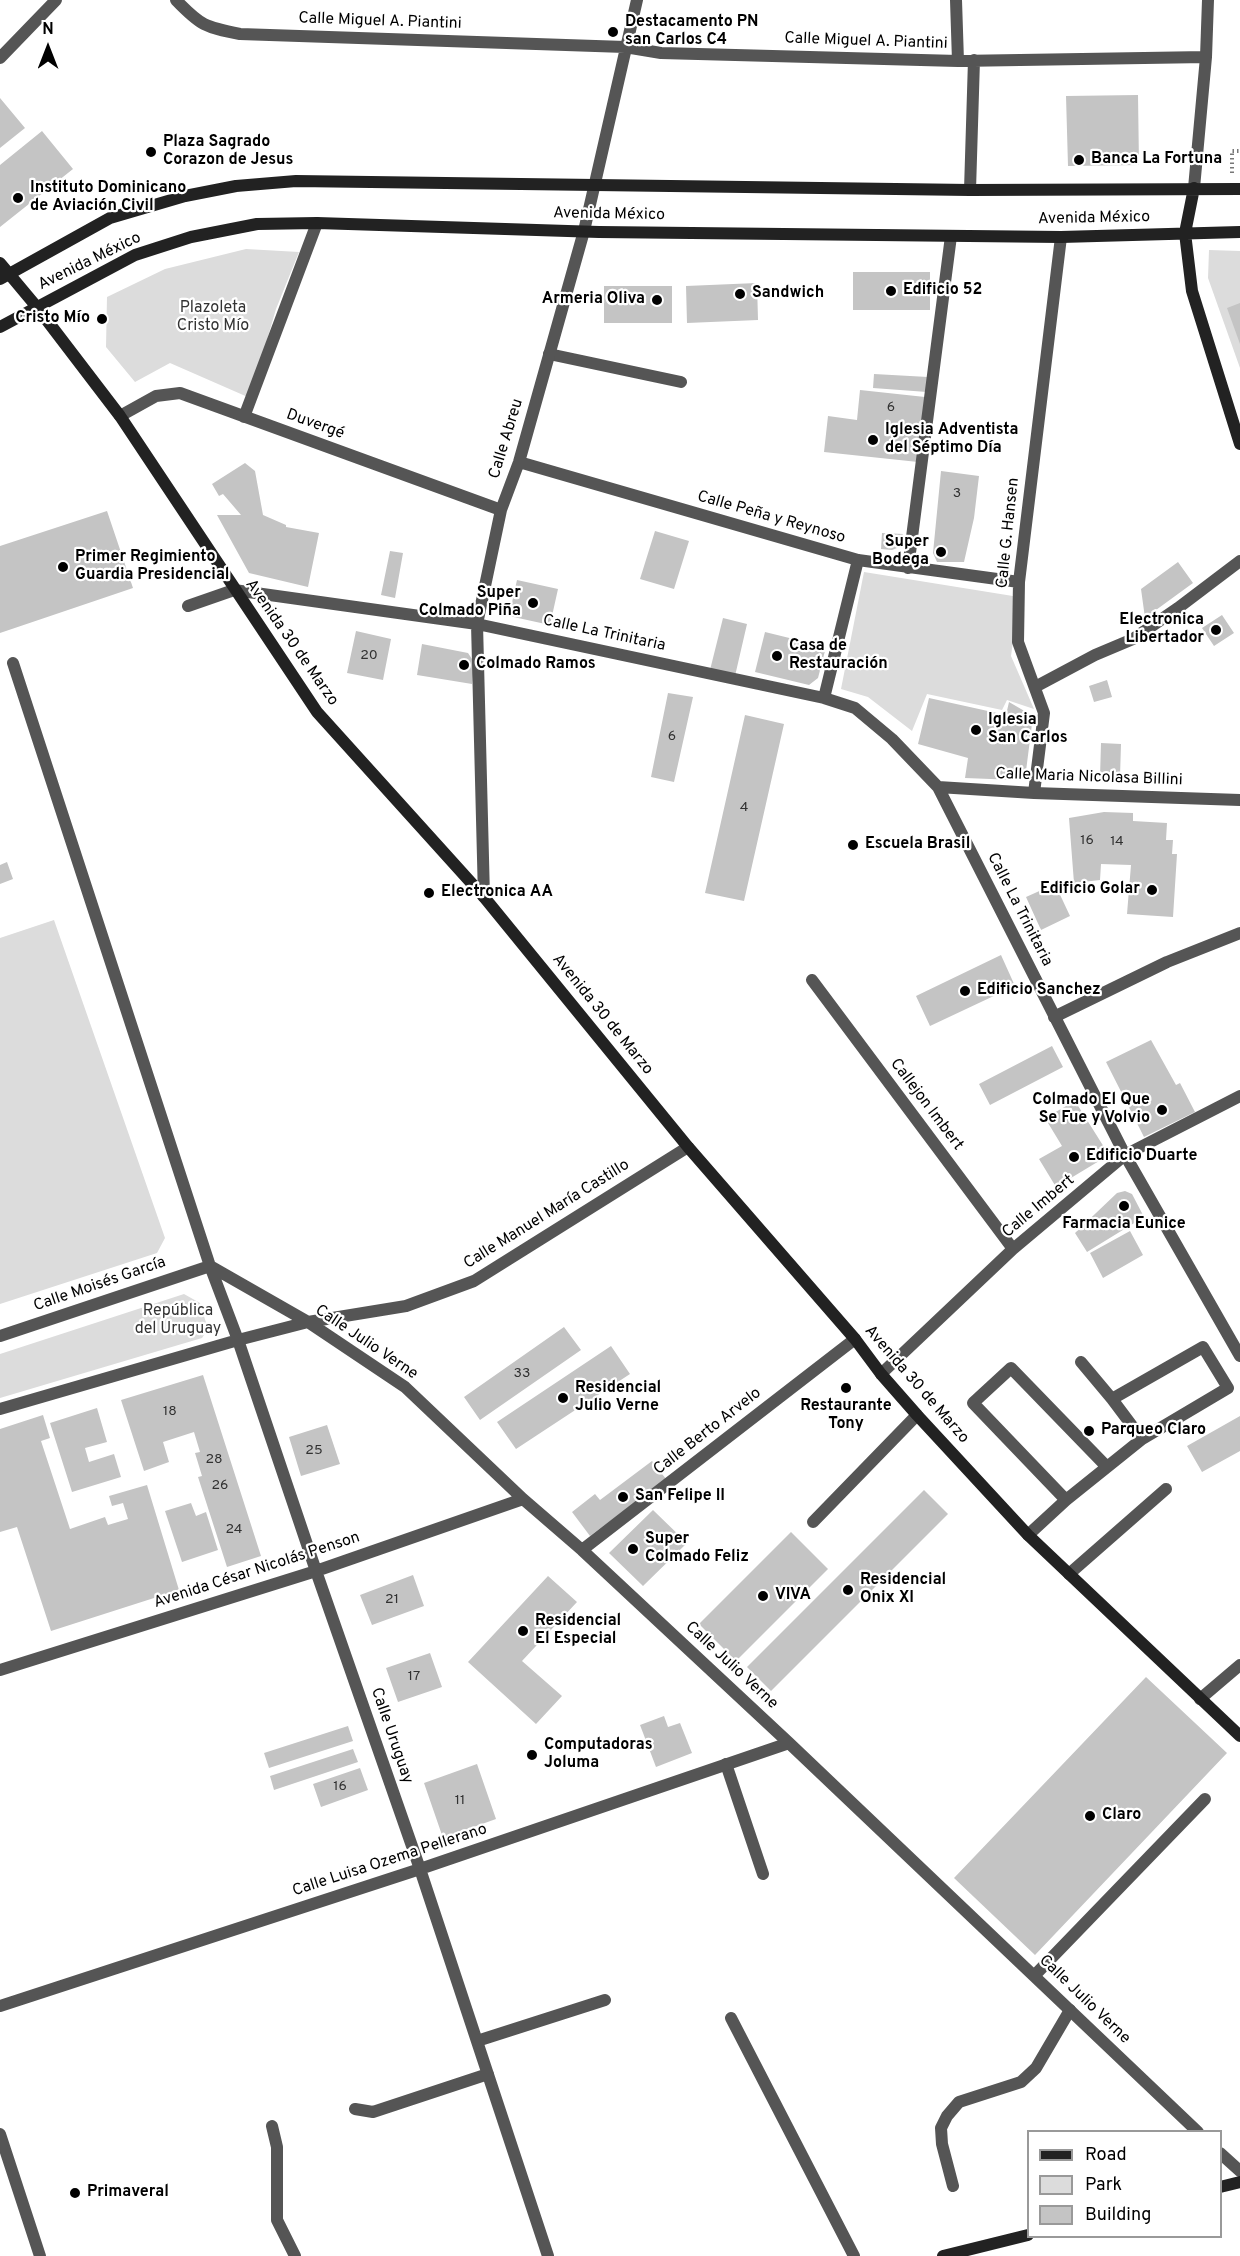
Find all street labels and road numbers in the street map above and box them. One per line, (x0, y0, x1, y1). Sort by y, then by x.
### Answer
street label: Calle Miguel A. Piantini (298, 10, 462, 34)
street label: Calle Miguel A. Piantini (784, 30, 948, 54)
street label: Avenida México (553, 204, 665, 226)
street label: Avenida México (1038, 208, 1150, 230)
street label: Avenida México (35, 229, 145, 295)
street label: Calle Abreu (486, 397, 528, 481)
street label: Duvergé (283, 406, 347, 444)
street label: Calle G. Hansen (994, 477, 1024, 589)
street label: Calle Peña y Reynoso (695, 488, 847, 548)
street label: Avenida 30 de Marzo (240, 576, 342, 710)
street label: Calle La Trinitaria (541, 612, 667, 656)
street label: Calle Maria Nicolasa Billini (995, 765, 1183, 791)
street label: Calle La Trinitaria (982, 850, 1056, 970)
street label: Avenida 30 de Marzo (547, 951, 657, 1079)
street label: Callejon Imbert (885, 1055, 967, 1155)
street label: Calle Manuel María Castillo (461, 1156, 633, 1274)
street label: Calle Imbert (999, 1171, 1079, 1243)
street label: Calle Moisés García (31, 1253, 169, 1317)
street label: Calle Julio Verne (311, 1302, 421, 1384)
street label: Avenida 30 de Marzo (860, 1322, 972, 1448)
street label: Calle Berto Arvelo (650, 1384, 766, 1480)
street label: Avenida César Nicolás Penson (152, 1529, 362, 1613)
street label: Calle Julio Verne (681, 1618, 781, 1714)
street label: Calle Uruguay (366, 1685, 416, 1787)
street label: Calle Luisa Ozema Pellerano (290, 1820, 490, 1902)
street label: Calle Julio Verne (1034, 1951, 1134, 2049)

